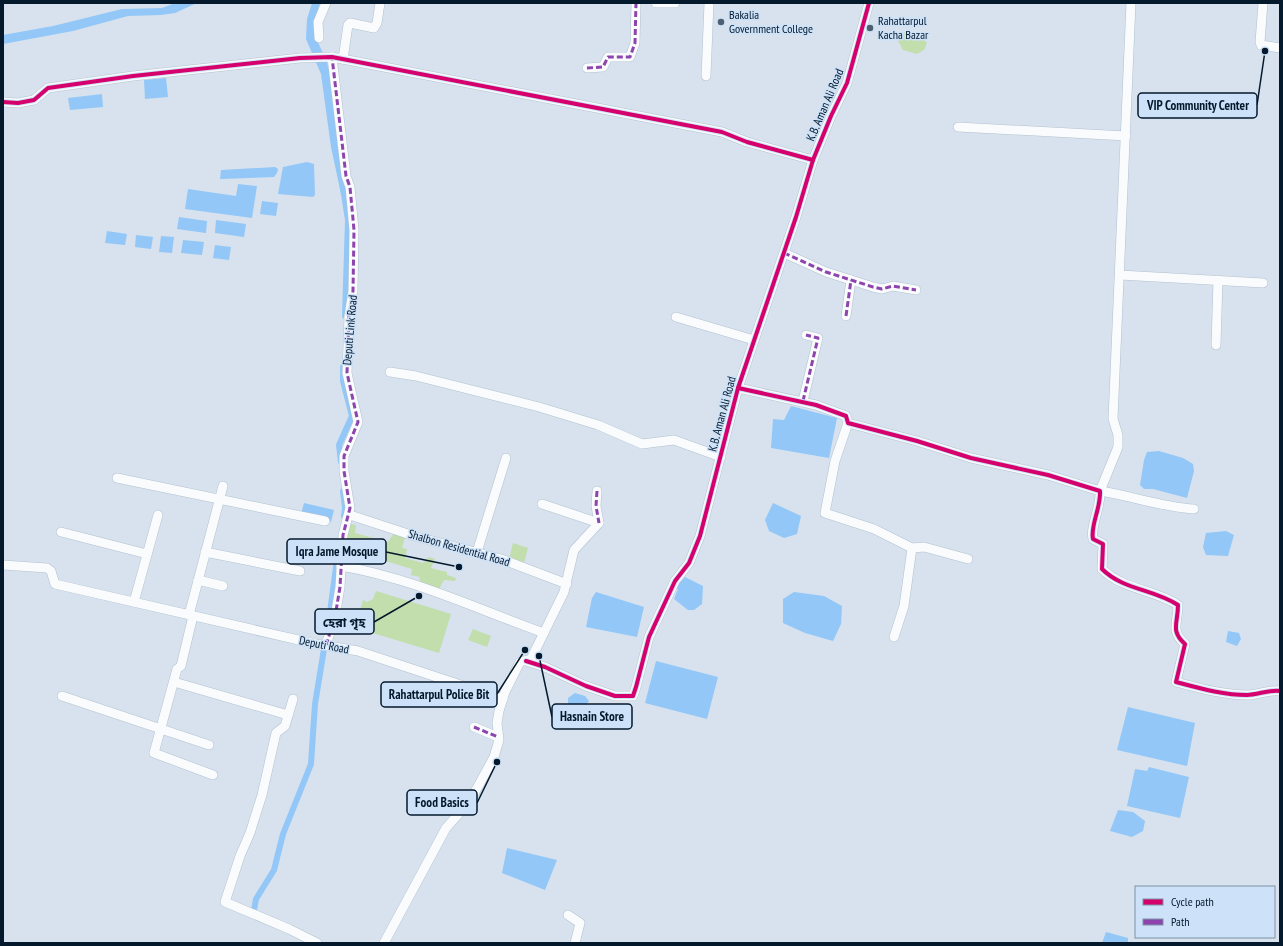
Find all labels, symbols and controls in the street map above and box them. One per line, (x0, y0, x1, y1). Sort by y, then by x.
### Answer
place label: Bakalia Government College (729, 7, 813, 36)
place label: Rahattarpul Kacha Bazar (878, 13, 929, 42)
marker: Bakalia Government College (716, 17, 726, 27)
marker: Rahattarpul Kacha Bazar (865, 23, 875, 33)
street label: K.B. Aman Ali Road (803, 66, 847, 143)
callout: VIP Community Center (1138, 93, 1257, 118)
text: VIP Community Center (1146, 97, 1249, 114)
street label: Deputi Link Road (339, 294, 360, 366)
street label: K.B. Aman Ali Road (704, 375, 739, 453)
street label: Shalbon Residential Road (407, 526, 512, 569)
callout: Iqra Jame Mosque (287, 539, 386, 564)
text: Iqra Jame Mosque (296, 543, 379, 560)
callout: হেরা গৃহ (315, 609, 374, 634)
text: হেরা গৃহ (323, 614, 366, 631)
street label: Deputi Road (298, 632, 350, 657)
callout: Rahattarpul Police Bit (381, 682, 497, 707)
text: Rahattarpul Police Bit (389, 686, 490, 703)
callout: Hasnain Store (552, 704, 632, 729)
text: Hasnain Store (560, 708, 624, 725)
callout: Food Basics (407, 790, 477, 815)
text: Food Basics (415, 794, 469, 811)
legend (1135, 886, 1275, 938)
text: Cycle path (1171, 894, 1214, 909)
text: Path (1171, 914, 1189, 929)

